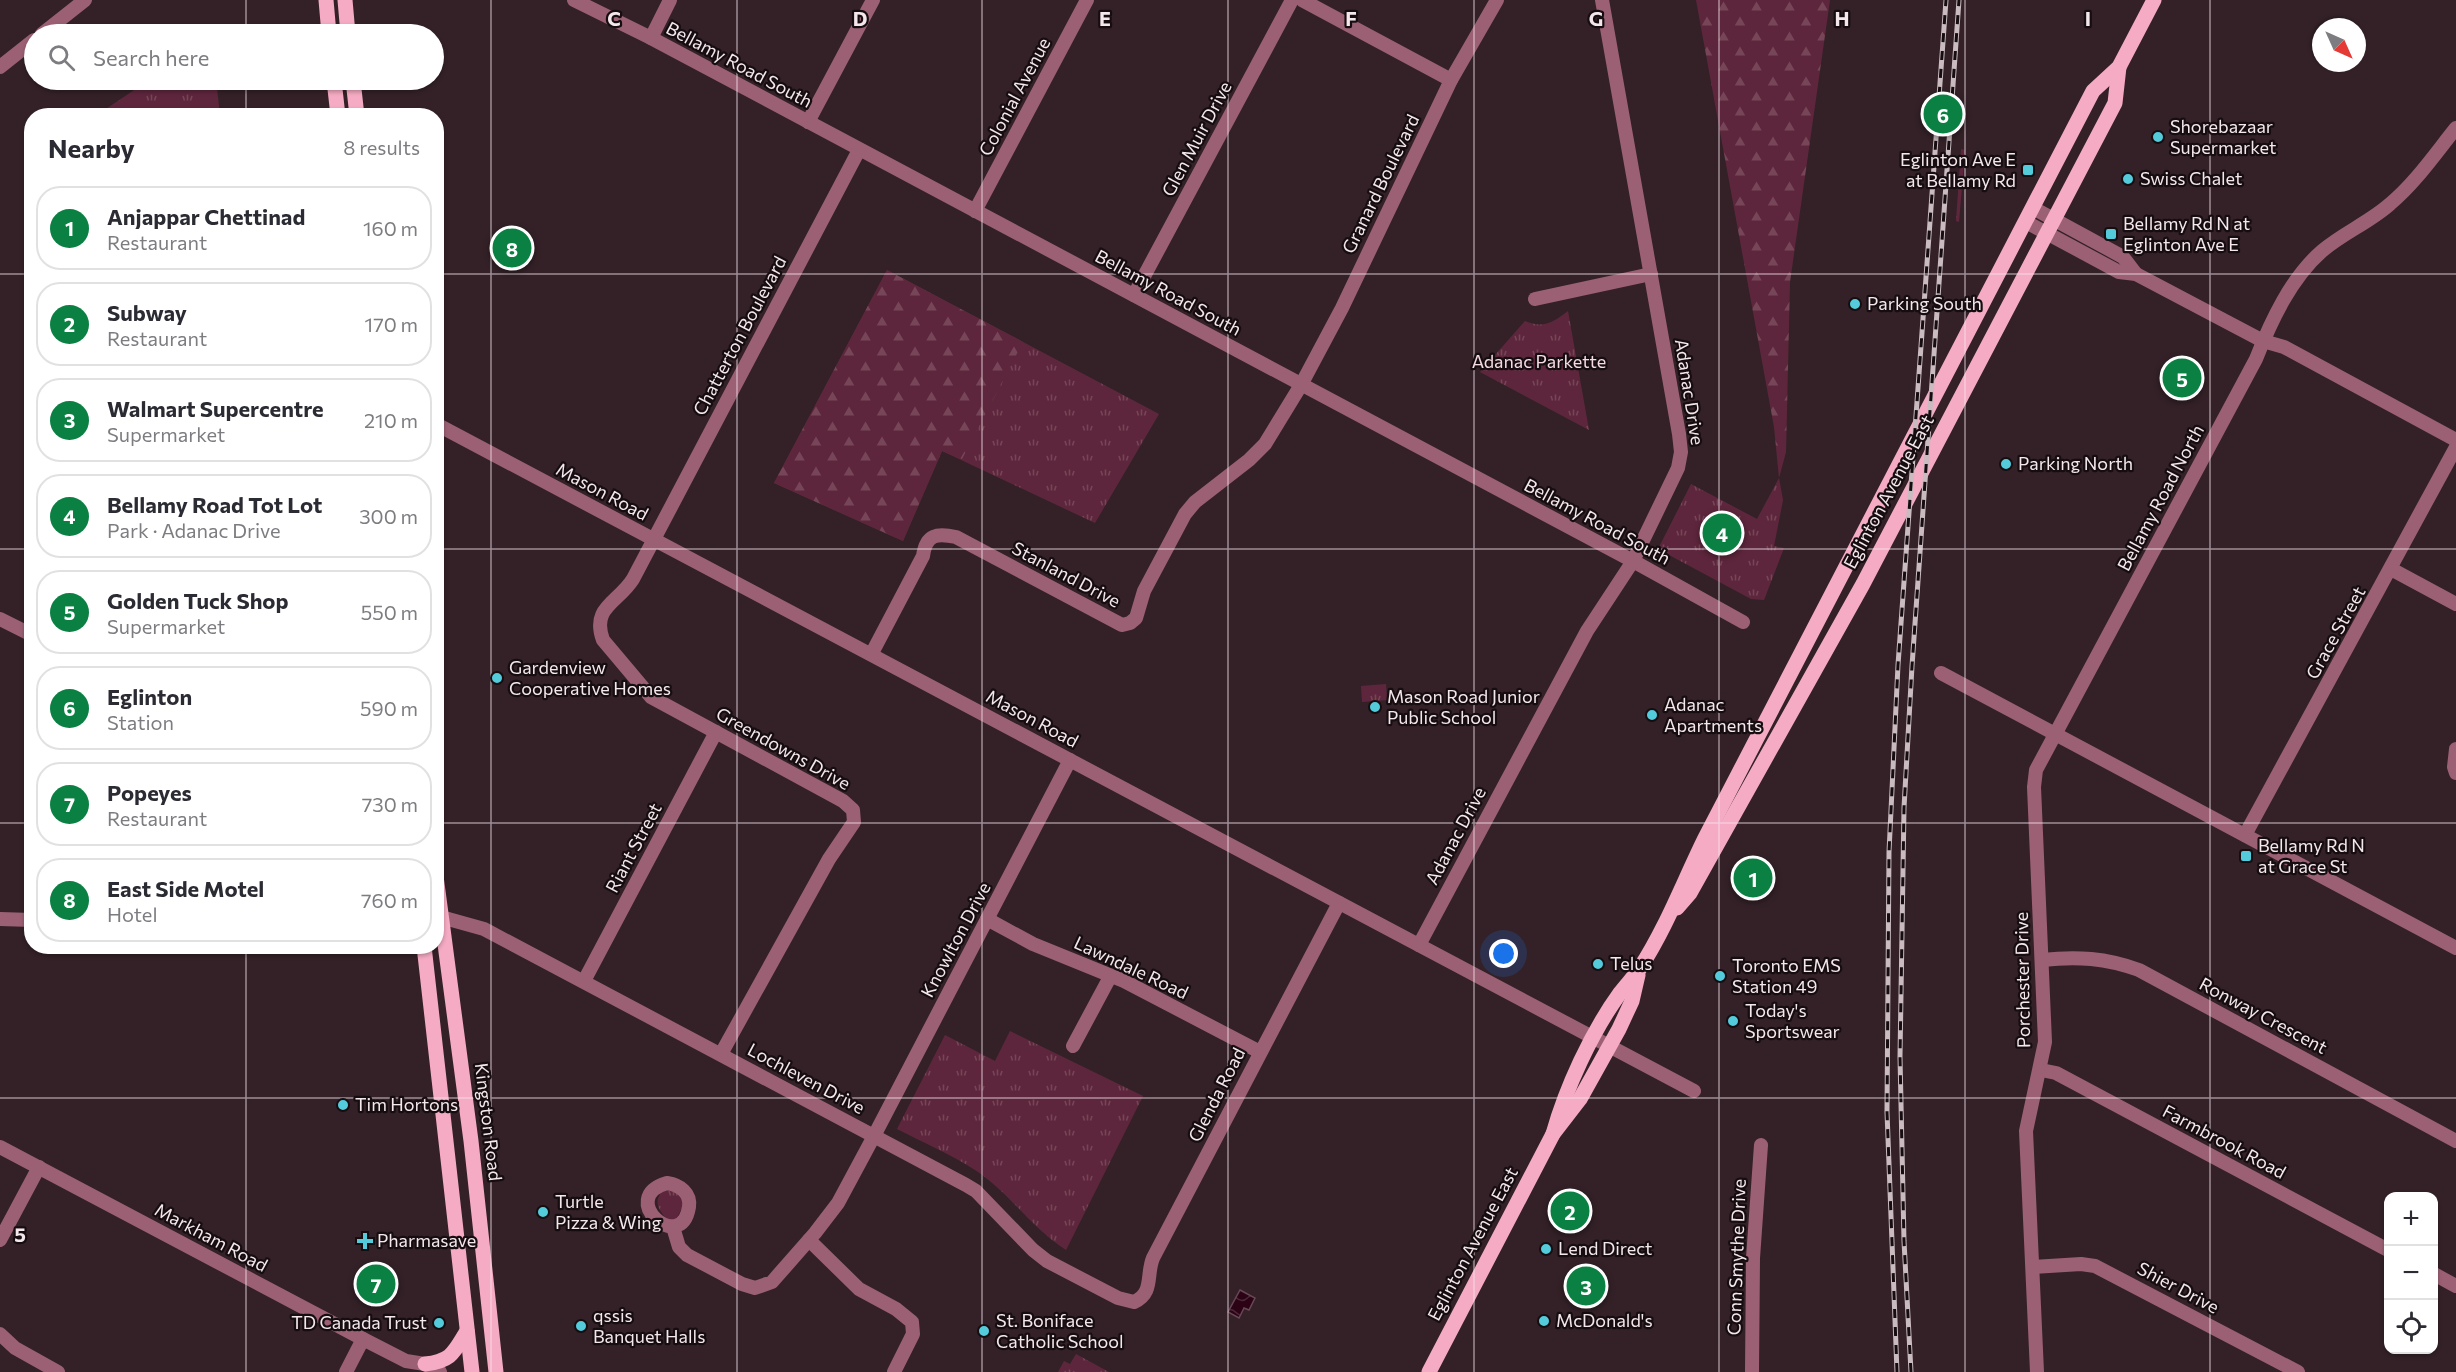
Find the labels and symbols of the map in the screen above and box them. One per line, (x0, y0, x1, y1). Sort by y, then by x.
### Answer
text: C (607, 6, 621, 30)
text: D (853, 6, 867, 30)
text: E (1099, 6, 1111, 30)
text: F (1345, 6, 1357, 30)
text: G (1589, 6, 1603, 30)
text: H (1835, 6, 1850, 30)
text: I (2085, 6, 2091, 30)
street label: Bellamy Road South (663, 16, 816, 112)
north arrow (2312, 18, 2366, 72)
street label: Colonial Avenue (974, 34, 1055, 159)
street label: Glen Muir Drive (1157, 77, 1236, 200)
pin: 6 (1924, 92, 1962, 136)
street label: Granard Boulevard (1337, 110, 1423, 257)
place label: Shorebazaar Supermarket (2170, 115, 2276, 158)
marker: Shorebazaar Supermarket (2151, 130, 2165, 144)
place label: Eglinton Ave E at Bellamy Rd (1900, 148, 2016, 191)
marker: Eglinton Ave E at Bellamy Rd (2021, 163, 2035, 177)
place label: Swiss Chalet (2140, 167, 2242, 189)
marker: Swiss Chalet (2121, 172, 2135, 186)
place label: Bellamy Rd N at Eglinton Ave E (2123, 212, 2250, 255)
pin: 8 (492, 226, 532, 270)
marker: Bellamy Rd N at Eglinton Ave E (2104, 227, 2118, 241)
street label: Bellamy Road South (1092, 244, 1245, 340)
street label: Chatterton Boulevard (688, 252, 790, 419)
place label: Parking South (1867, 292, 1982, 314)
marker: Parking South (1848, 297, 1862, 311)
street label: Adanac Drive (1671, 337, 1709, 447)
park label: Adanac Parkette (1472, 350, 1606, 372)
pin: 5 (2162, 356, 2202, 400)
street label: Eglinton Avenue East (1838, 411, 1938, 572)
street label: Bellamy Road North (2112, 421, 2208, 574)
place label: Parking North (2018, 452, 2133, 474)
marker: Parking North (1999, 457, 2013, 471)
street label: Mason Road (553, 458, 652, 525)
street label: Bellamy Road South (1521, 473, 1674, 569)
pin: 4 (1702, 510, 1742, 556)
street label: Stanland Drive (1009, 536, 1124, 612)
street label: Grace Street (2301, 582, 2370, 683)
place label: Gardenview Cooperative Homes (509, 656, 671, 699)
marker: Gardenview Cooperative Homes (490, 671, 504, 685)
street label: Mason Road (983, 685, 1082, 752)
place label: Mason Road Junior Public School (1387, 685, 1540, 728)
place label: Adanac Apartments (1664, 693, 1762, 736)
marker: Mason Road Junior Public School (1368, 700, 1382, 714)
street label: Greendowns Drive (713, 702, 854, 794)
marker: Adanac Apartments (1645, 708, 1659, 722)
street label: Adanac Drive (1420, 783, 1490, 888)
street label: Riant Street (600, 799, 666, 896)
place label: Bellamy Rd N at Grace St (2258, 834, 2365, 877)
marker: Bellamy Rd N at Grace St (2239, 849, 2253, 863)
pin: 1 (1734, 856, 1772, 900)
street label: Knowlton Drive (916, 878, 995, 1001)
street label: Porchester Drive (2010, 912, 2034, 1048)
street label: Lawndale Road (1071, 931, 1192, 1003)
your location (1489, 939, 1518, 968)
place label: Telus (1610, 952, 1652, 974)
place label: Toronto EMS Station 49 (1732, 954, 1841, 997)
marker: Telus (1591, 957, 1605, 971)
marker: Toronto EMS Station 49 (1713, 969, 1727, 983)
street label: Ronway Crescent (2196, 972, 2331, 1058)
place label: Today's Sportswear (1745, 999, 1840, 1042)
marker: Today's Sportswear (1726, 1014, 1740, 1028)
street label: Lochleven Drive (744, 1038, 869, 1118)
street label: Glenda Road (1183, 1044, 1249, 1145)
street label: Kingston Road (471, 1062, 507, 1182)
place label: Tim Hortons (355, 1093, 458, 1115)
marker: Tim Hortons (336, 1098, 350, 1112)
street label: Farmbrook Road (2159, 1099, 2290, 1183)
street label: Eglinton Avenue East (1422, 1163, 1522, 1324)
street label: Conn Smythe Drive (1722, 1178, 1750, 1336)
pin: 2 (1550, 1188, 1590, 1234)
place label: Turtle Pizza & Wing (555, 1190, 662, 1233)
street label: Markham Road (151, 1198, 272, 1276)
marker: Turtle Pizza & Wing (536, 1205, 550, 1219)
text: 5 (14, 1222, 26, 1246)
place label: Pharmasave (377, 1229, 476, 1251)
marker: Pharmasave (358, 1234, 372, 1248)
place label: Lend Direct (1558, 1237, 1653, 1259)
marker: Lend Direct (1539, 1242, 1553, 1256)
street label: Shier Drive (2134, 1256, 2223, 1318)
pin: 7 (356, 1262, 395, 1306)
pin: 3 (1566, 1264, 1606, 1308)
place label: qssis Banquet Halls (593, 1304, 705, 1347)
place label: St. Boniface Catholic School (996, 1309, 1124, 1352)
place label: McDonald's (1556, 1309, 1653, 1331)
place label: TD Canada Trust (291, 1311, 427, 1333)
marker: McDonald's (1537, 1314, 1551, 1328)
marker: TD Canada Trust (432, 1316, 446, 1330)
marker: qssis Banquet Halls (574, 1319, 588, 1333)
marker: St. Boniface Catholic School (977, 1324, 991, 1338)

